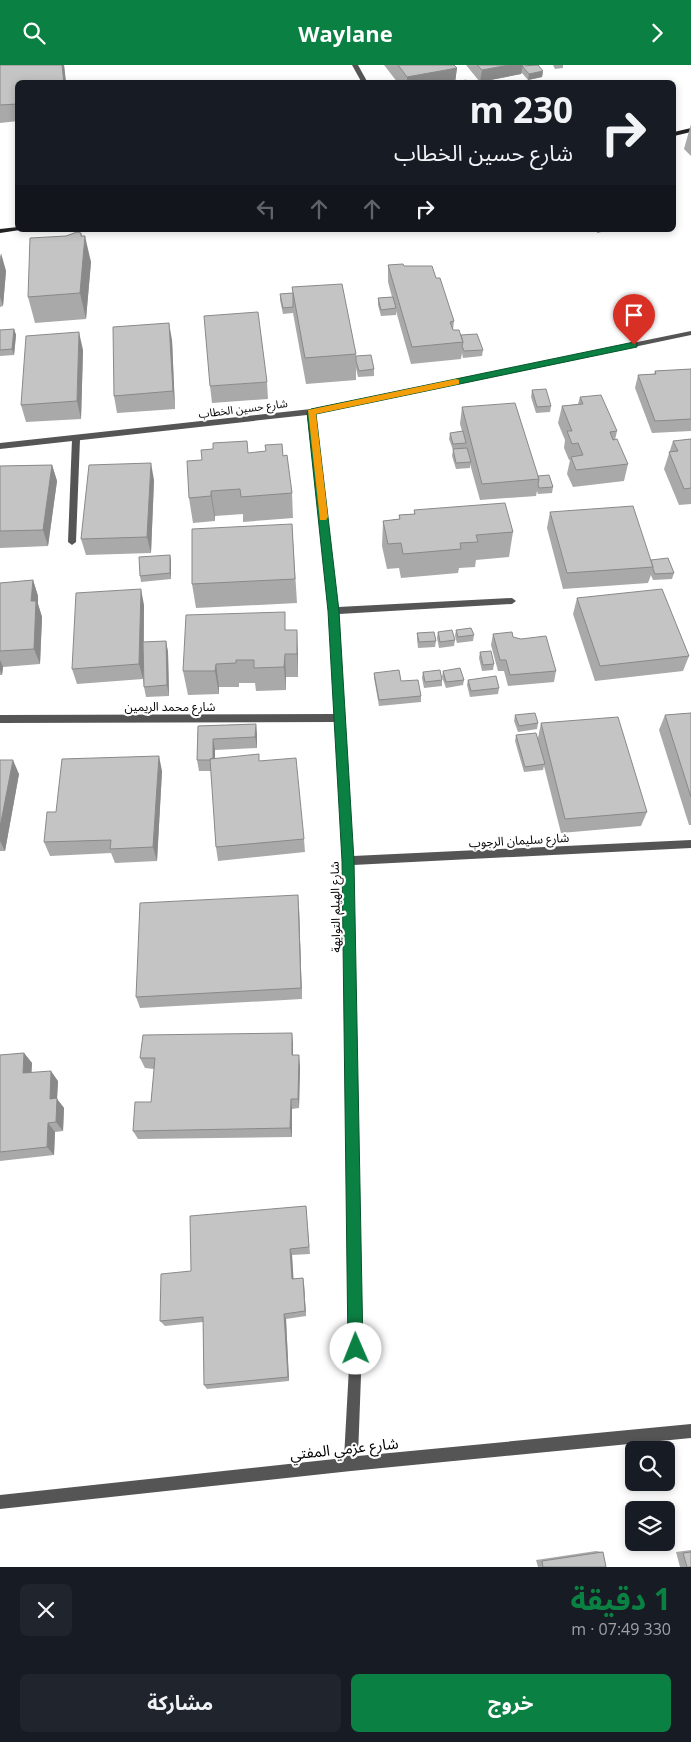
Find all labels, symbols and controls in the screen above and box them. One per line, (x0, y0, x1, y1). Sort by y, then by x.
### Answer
text: Waylane (298, 18, 393, 48)
icon: search (20, 19, 48, 47)
icon: forward (643, 19, 671, 47)
text: 230 m (469, 86, 573, 133)
icon: right (591, 100, 656, 165)
text: شارع حسين الخطاب (394, 137, 573, 167)
icon: left (252, 195, 280, 223)
icon: ahead (305, 195, 333, 223)
icon: ahead (358, 195, 386, 223)
icon: right (411, 195, 439, 223)
pin (613, 294, 655, 345)
icon: arrive (620, 301, 648, 329)
street label: شارع حسين الخطاب (198, 395, 289, 422)
street label: شارع محمد الريمين (124, 698, 216, 716)
street label: شارع سليمان الرجوب (468, 829, 570, 852)
street label: شارع الهيلم التوايهة (326, 861, 345, 953)
position arrow (329, 1322, 381, 1374)
street label: شارع عزمي المفتي (289, 1432, 400, 1467)
map controls (625, 1441, 675, 1551)
button: search (625, 1441, 675, 1491)
button: layers (625, 1501, 675, 1551)
text: 1 دقيقة (571, 1578, 671, 1619)
button: close (20, 1584, 72, 1636)
text: 330 m · 07:49 (571, 1618, 671, 1640)
button: مشاركة (20, 1674, 341, 1732)
button: خروج (351, 1674, 671, 1732)

